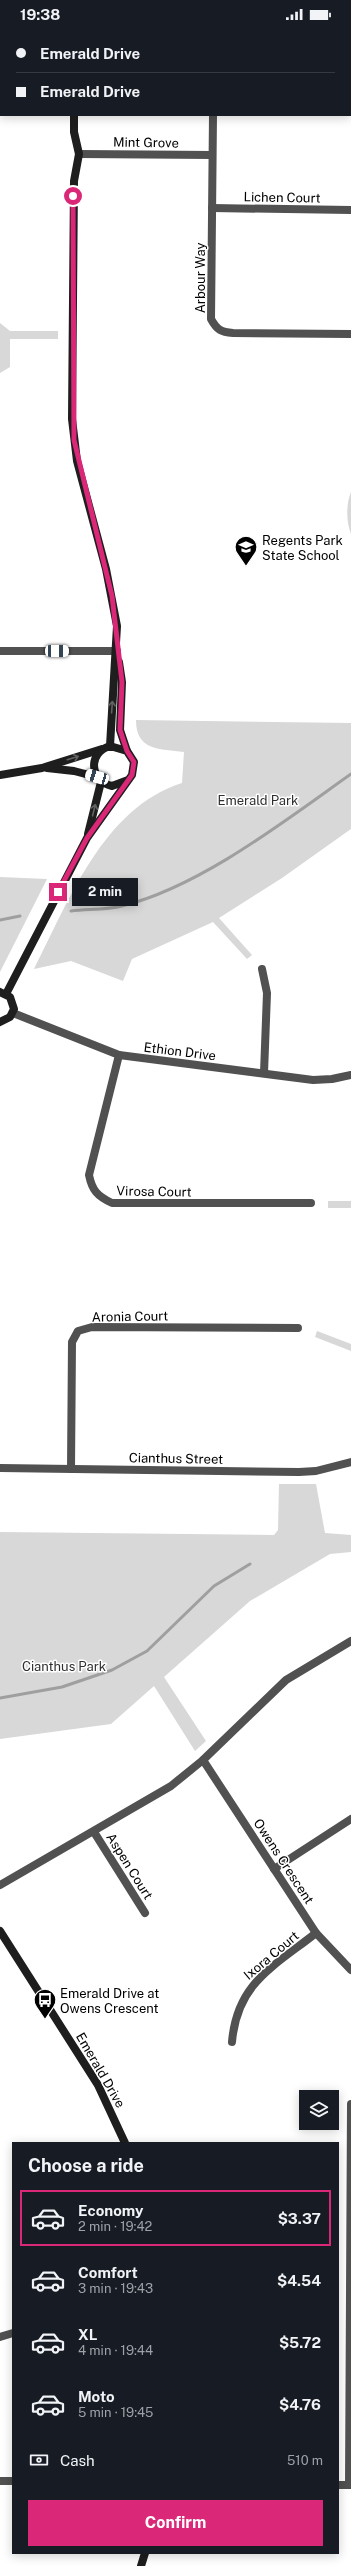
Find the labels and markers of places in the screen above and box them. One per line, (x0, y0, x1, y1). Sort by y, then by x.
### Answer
place label: Regents Park State School (262, 533, 343, 563)
school or university icon: Regents Park State School (233, 534, 259, 567)
place label: Emerald Drive at Owens Crescent (60, 1986, 159, 2016)
bus stop icon: Emerald Drive at Owens Crescent (32, 1987, 58, 2020)

